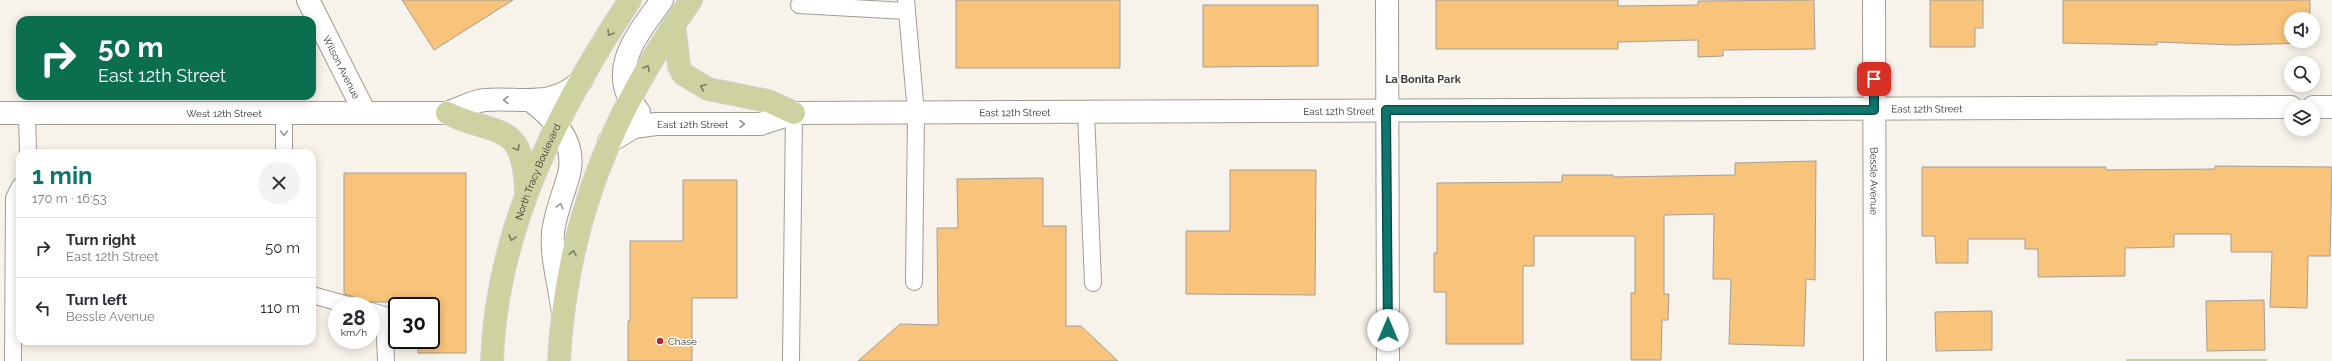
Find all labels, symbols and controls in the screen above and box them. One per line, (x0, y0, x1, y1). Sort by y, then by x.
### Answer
map controls (2284, 12, 2320, 136)
button: sound (2284, 12, 2320, 48)
one-way arrow (607, 29, 614, 36)
text: 50 m (98, 31, 164, 64)
icon: right (32, 32, 84, 84)
street label: Wilson Avenue (321, 34, 362, 101)
button: search (2284, 56, 2320, 92)
pin (1857, 62, 1891, 96)
text: East 12th Street (98, 65, 226, 86)
one-way arrow (642, 65, 649, 72)
icon: arrive (1863, 68, 1885, 90)
district label: La Bonita Park (1385, 73, 1462, 86)
one-way arrow (700, 84, 708, 92)
one-way arrow (503, 96, 509, 104)
button: layers (2284, 100, 2320, 136)
street label: East 12th Street (1891, 103, 1963, 115)
street label: East 12th Street (1303, 106, 1375, 117)
street label: East 12th Street (979, 107, 1051, 118)
street label: West 12th Street (186, 108, 262, 119)
street label: East 12th Street (657, 119, 729, 130)
one-way arrow (739, 120, 745, 128)
street label: North Tracy Boulevard (513, 122, 563, 221)
one-way arrow (280, 130, 288, 136)
one-way arrow (512, 144, 520, 151)
street label: Bessle Avenue (1868, 147, 1880, 215)
text: 1 min (32, 161, 93, 190)
button: close (258, 162, 300, 204)
text: 170 m · 16:53 (32, 191, 107, 206)
one-way arrow (555, 203, 564, 210)
text: Turn right (66, 231, 136, 249)
one-way arrow (508, 234, 517, 241)
icon: right (32, 237, 54, 259)
text: 50 m (265, 239, 300, 257)
text: East 12th Street (66, 249, 159, 264)
one-way arrow (568, 250, 576, 256)
text: Turn left (66, 291, 127, 309)
icon: left (32, 297, 54, 319)
speed limit sign: 30 (388, 297, 440, 349)
text: 110 m (260, 299, 300, 317)
text: 28 (342, 306, 366, 330)
text: Bessle Avenue (66, 309, 155, 324)
position arrow (1367, 309, 1409, 351)
text: km/h (341, 327, 367, 338)
marker: Chase (655, 336, 665, 346)
place label: Chase (668, 336, 697, 347)

